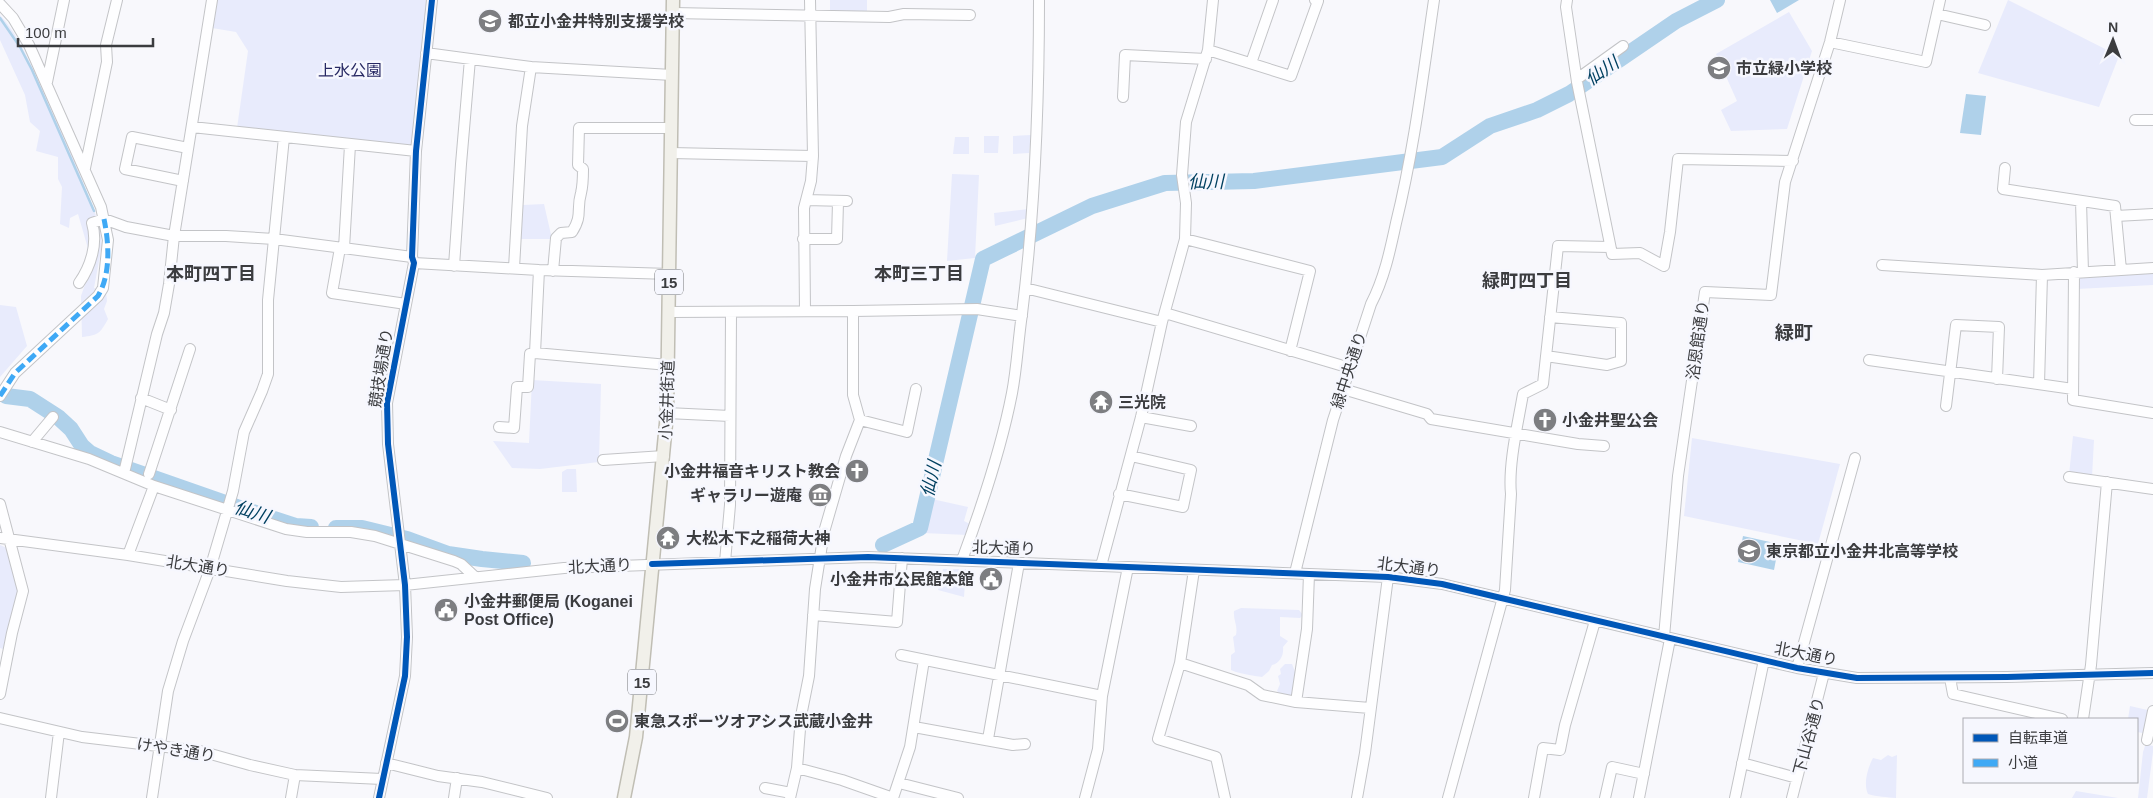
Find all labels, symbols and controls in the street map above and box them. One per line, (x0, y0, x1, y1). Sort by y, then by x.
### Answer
school or university icon: 都立小金井特別支援学校 (477, 8, 503, 34)
place label: 都立小金井特別支援学校 (508, 12, 684, 30)
scale bar (18, 15, 152, 47)
north arrow (2088, 15, 2138, 65)
text: N (2108, 19, 2118, 35)
text: 100 m (25, 24, 67, 41)
water label: 仙川 (1582, 51, 1624, 90)
school or university icon: 市立緑小学校 (1706, 55, 1732, 81)
place label: 市立緑小学校 (1736, 60, 1832, 77)
park label: 上水公園 (318, 62, 382, 79)
water label: 仙川 (1188, 172, 1226, 192)
district label: 本町四丁目 (166, 264, 256, 284)
district label: 本町三丁目 (874, 264, 964, 284)
road number: 15 (655, 270, 683, 294)
district label: 緑町四丁目 (1482, 271, 1572, 291)
street label: 浴恩館通り (1684, 299, 1712, 381)
district label: 緑町 (1775, 322, 1813, 343)
street label: 競技場通り (366, 327, 396, 409)
street label: 緑中央通り (1329, 329, 1369, 411)
street label: 小金井街道 (657, 360, 677, 440)
temple icon: 三光院 (1088, 389, 1114, 415)
place label: 三光院 (1118, 394, 1166, 411)
church icon: 小金井聖公会 (1532, 407, 1558, 433)
place label: 小金井聖公会 (1562, 411, 1658, 429)
water label: 仙川 (917, 457, 945, 499)
church icon: 小金井福音キリスト教会 (844, 458, 870, 484)
place label: 小金井福音キリスト教会 (664, 462, 840, 480)
museum icon: ギャラリー遊庵 (807, 482, 833, 508)
place label: ギャラリー遊庵 (690, 486, 802, 504)
water label: 仙川 (232, 497, 274, 528)
temple icon: 大松木下之稲荷大神 (655, 525, 681, 551)
place label: 大松木下之稲荷大神 (686, 529, 830, 547)
street label: 北大通り (972, 538, 1036, 558)
school or university icon: 東京都立小金井北高等学校 (1736, 538, 1762, 564)
place label: 東京都立小金井北高等学校 (1766, 542, 1958, 560)
street label: 北大通り (165, 553, 231, 579)
street label: 北大通り (1376, 555, 1442, 579)
street label: 北大通り (568, 556, 632, 576)
public building icon: 小金井市公民館本館 (978, 566, 1004, 592)
place label: 小金井市公民館本館 (830, 570, 974, 588)
place label: 小金井郵便局 (Koganei Post Office) (464, 592, 633, 628)
public building icon: 小金井郵便局 (Koganei Post Office) (433, 597, 459, 623)
street label: 北大通り (1773, 640, 1839, 668)
road number: 15 (628, 670, 656, 694)
street label: 下山谷通り (1790, 695, 1828, 777)
sports icon: 東急スポーツオアシス武蔵小金井 (604, 708, 630, 734)
place label: 東急スポーツオアシス武蔵小金井 (634, 712, 873, 730)
legend (1963, 718, 2138, 783)
text: 自転車道 (2008, 729, 2068, 746)
street label: けやき通り (135, 735, 217, 765)
text: 小道 (2008, 754, 2038, 771)

